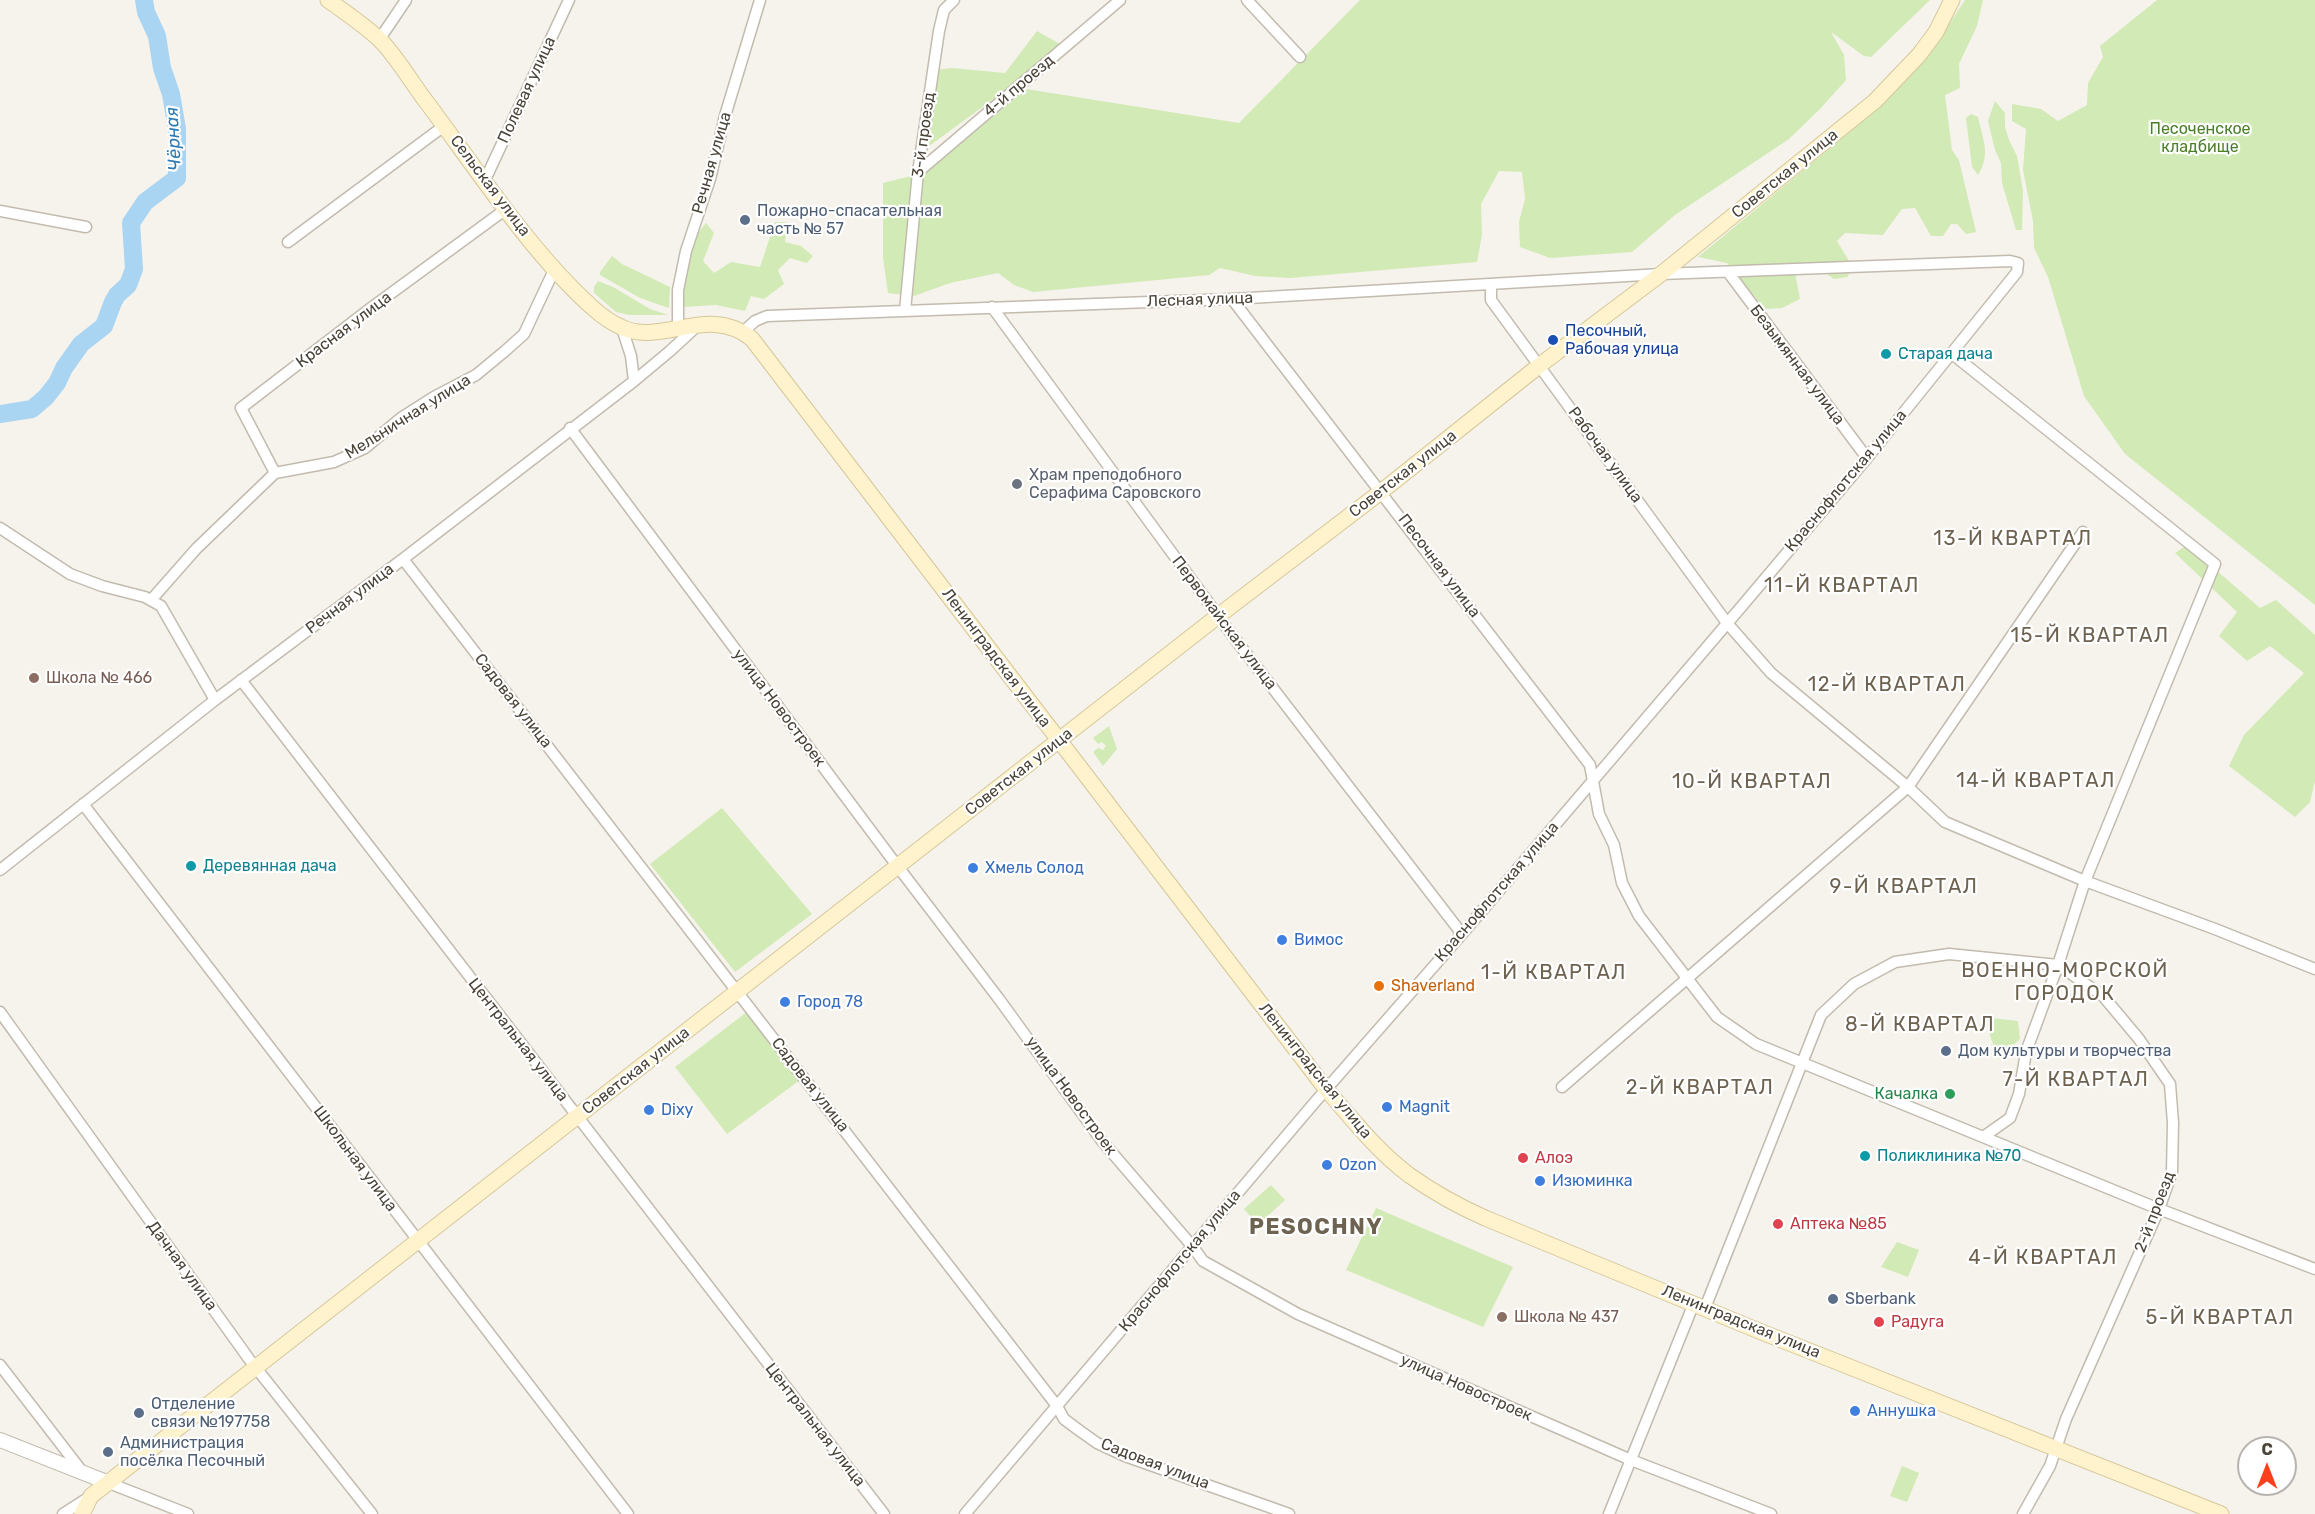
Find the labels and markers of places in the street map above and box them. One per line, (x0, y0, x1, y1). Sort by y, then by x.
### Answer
place label: Пожарно-спасательная часть № 57 (757, 201, 942, 239)
marker: Пожарно-спасательная часть № 57 (738, 213, 752, 227)
place label: Песочный, Рабочая улица (1565, 321, 1679, 359)
marker: Песочный, Рабочая улица (1546, 333, 1560, 347)
place label: Старая дача (1898, 344, 1993, 364)
marker: Старая дача (1879, 347, 1893, 361)
place label: Храм преподобного Серафима Саровского (1029, 465, 1201, 503)
marker: Храм преподобного Серафима Саровского (1010, 477, 1024, 491)
place label: Школа № 466 (46, 668, 152, 688)
marker: Школа № 466 (27, 671, 41, 685)
place label: Деревянная дача (203, 856, 337, 876)
place label: Хмель Солод (985, 858, 1084, 878)
marker: Деревянная дача (184, 859, 198, 873)
marker: Хмель Солод (966, 861, 980, 875)
place label: Вимос (1294, 930, 1343, 950)
marker: Вимос (1275, 933, 1289, 947)
place label: Shaverland (1391, 976, 1475, 996)
marker: Shaverland (1372, 979, 1386, 993)
place label: Город 78 (797, 992, 863, 1012)
marker: Город 78 (778, 995, 792, 1009)
place label: Дом культуры и творчества (1958, 1041, 2171, 1061)
marker: Дом культуры и творчества (1939, 1044, 1953, 1058)
place label: Качалка (1875, 1084, 1938, 1104)
marker: Качалка (1943, 1087, 1957, 1101)
place label: Magnit (1399, 1097, 1450, 1117)
place label: Dixy (661, 1100, 693, 1120)
marker: Magnit (1380, 1100, 1394, 1114)
marker: Dixy (642, 1103, 656, 1117)
place label: Поликлиника №70 (1877, 1146, 2021, 1166)
place label: Алоэ (1535, 1148, 1573, 1168)
marker: Поликлиника №70 (1858, 1149, 1872, 1163)
marker: Алоэ (1516, 1151, 1530, 1165)
place label: Ozon (1339, 1155, 1377, 1175)
marker: Ozon (1320, 1158, 1334, 1172)
place label: Изюминка (1552, 1171, 1633, 1191)
marker: Изюминка (1533, 1174, 1547, 1188)
place label: Аптека №85 (1790, 1214, 1887, 1234)
marker: Аптека №85 (1771, 1217, 1785, 1231)
place label: Sberbank (1845, 1289, 1916, 1309)
marker: Sberbank (1826, 1292, 1840, 1306)
place label: Школа № 437 (1514, 1307, 1619, 1327)
marker: Школа № 437 (1495, 1310, 1509, 1324)
place label: Радуга (1891, 1312, 1944, 1332)
marker: Радуга (1872, 1315, 1886, 1329)
place label: Отделение связи №197758 (151, 1394, 270, 1432)
place label: Аннушка (1867, 1401, 1936, 1421)
marker: Аннушка (1848, 1404, 1862, 1418)
marker: Отделение связи №197758 (132, 1406, 146, 1420)
place label: Администрация посёлка Песочный (120, 1433, 265, 1471)
marker: Администрация посёлка Песочный (101, 1445, 115, 1459)

